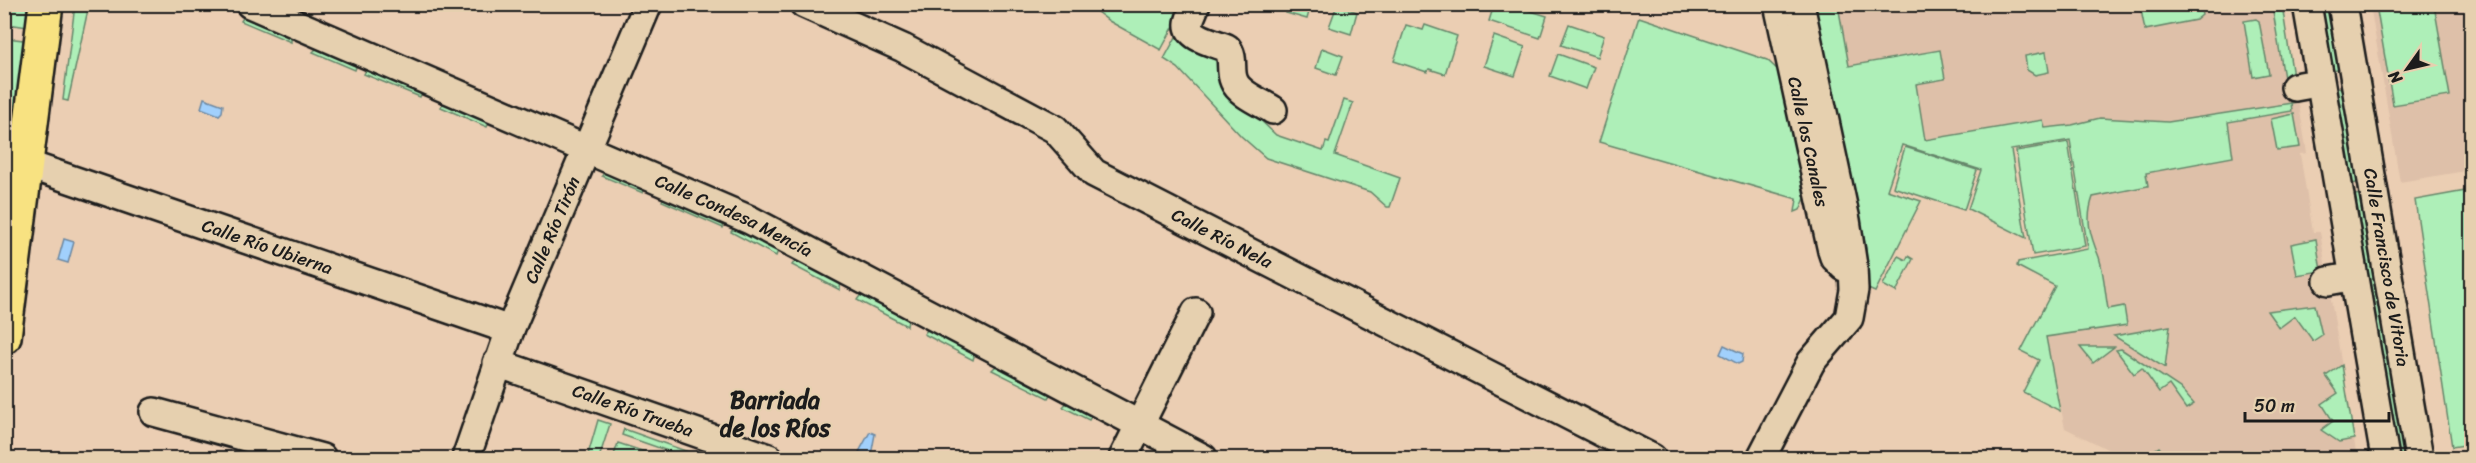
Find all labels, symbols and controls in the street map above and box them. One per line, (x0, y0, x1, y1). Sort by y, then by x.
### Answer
north arrow (2377, 39, 2437, 99)
text: N (2379, 64, 2411, 91)
street label: Calle los Canales (1778, 74, 1838, 211)
street label: Calle Condesa Mencía (650, 165, 819, 266)
street label: Calle Francisco de Vitoria (2354, 165, 2419, 369)
street label: Calle Río Tirón (515, 171, 589, 289)
street label: Calle Río Nela (1166, 199, 1279, 278)
street label: Calle Río Ubierna (198, 209, 337, 284)
street label: Calle Río Trueba (568, 375, 698, 446)
district label: Barriada de los Ríos (720, 379, 831, 449)
scale bar (2245, 385, 2389, 423)
text: 50 m (2254, 390, 2295, 422)

